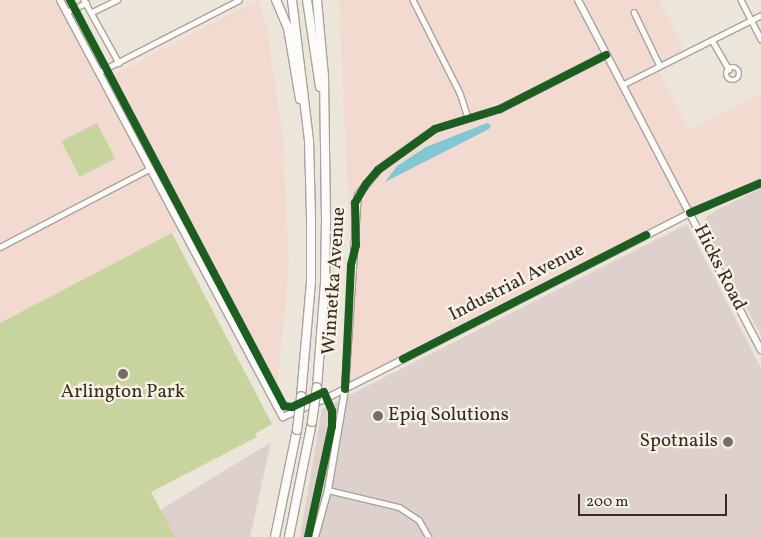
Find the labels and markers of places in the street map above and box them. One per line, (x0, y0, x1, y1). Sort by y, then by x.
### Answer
marker: Arlington Park (117, 368, 129, 380)
place label: Arlington Park (61, 382, 185, 404)
place label: Epiq Solutions (388, 405, 509, 427)
marker: Epiq Solutions (372, 410, 384, 422)
place label: Spotnails (640, 431, 718, 453)
marker: Spotnails (722, 436, 734, 448)

